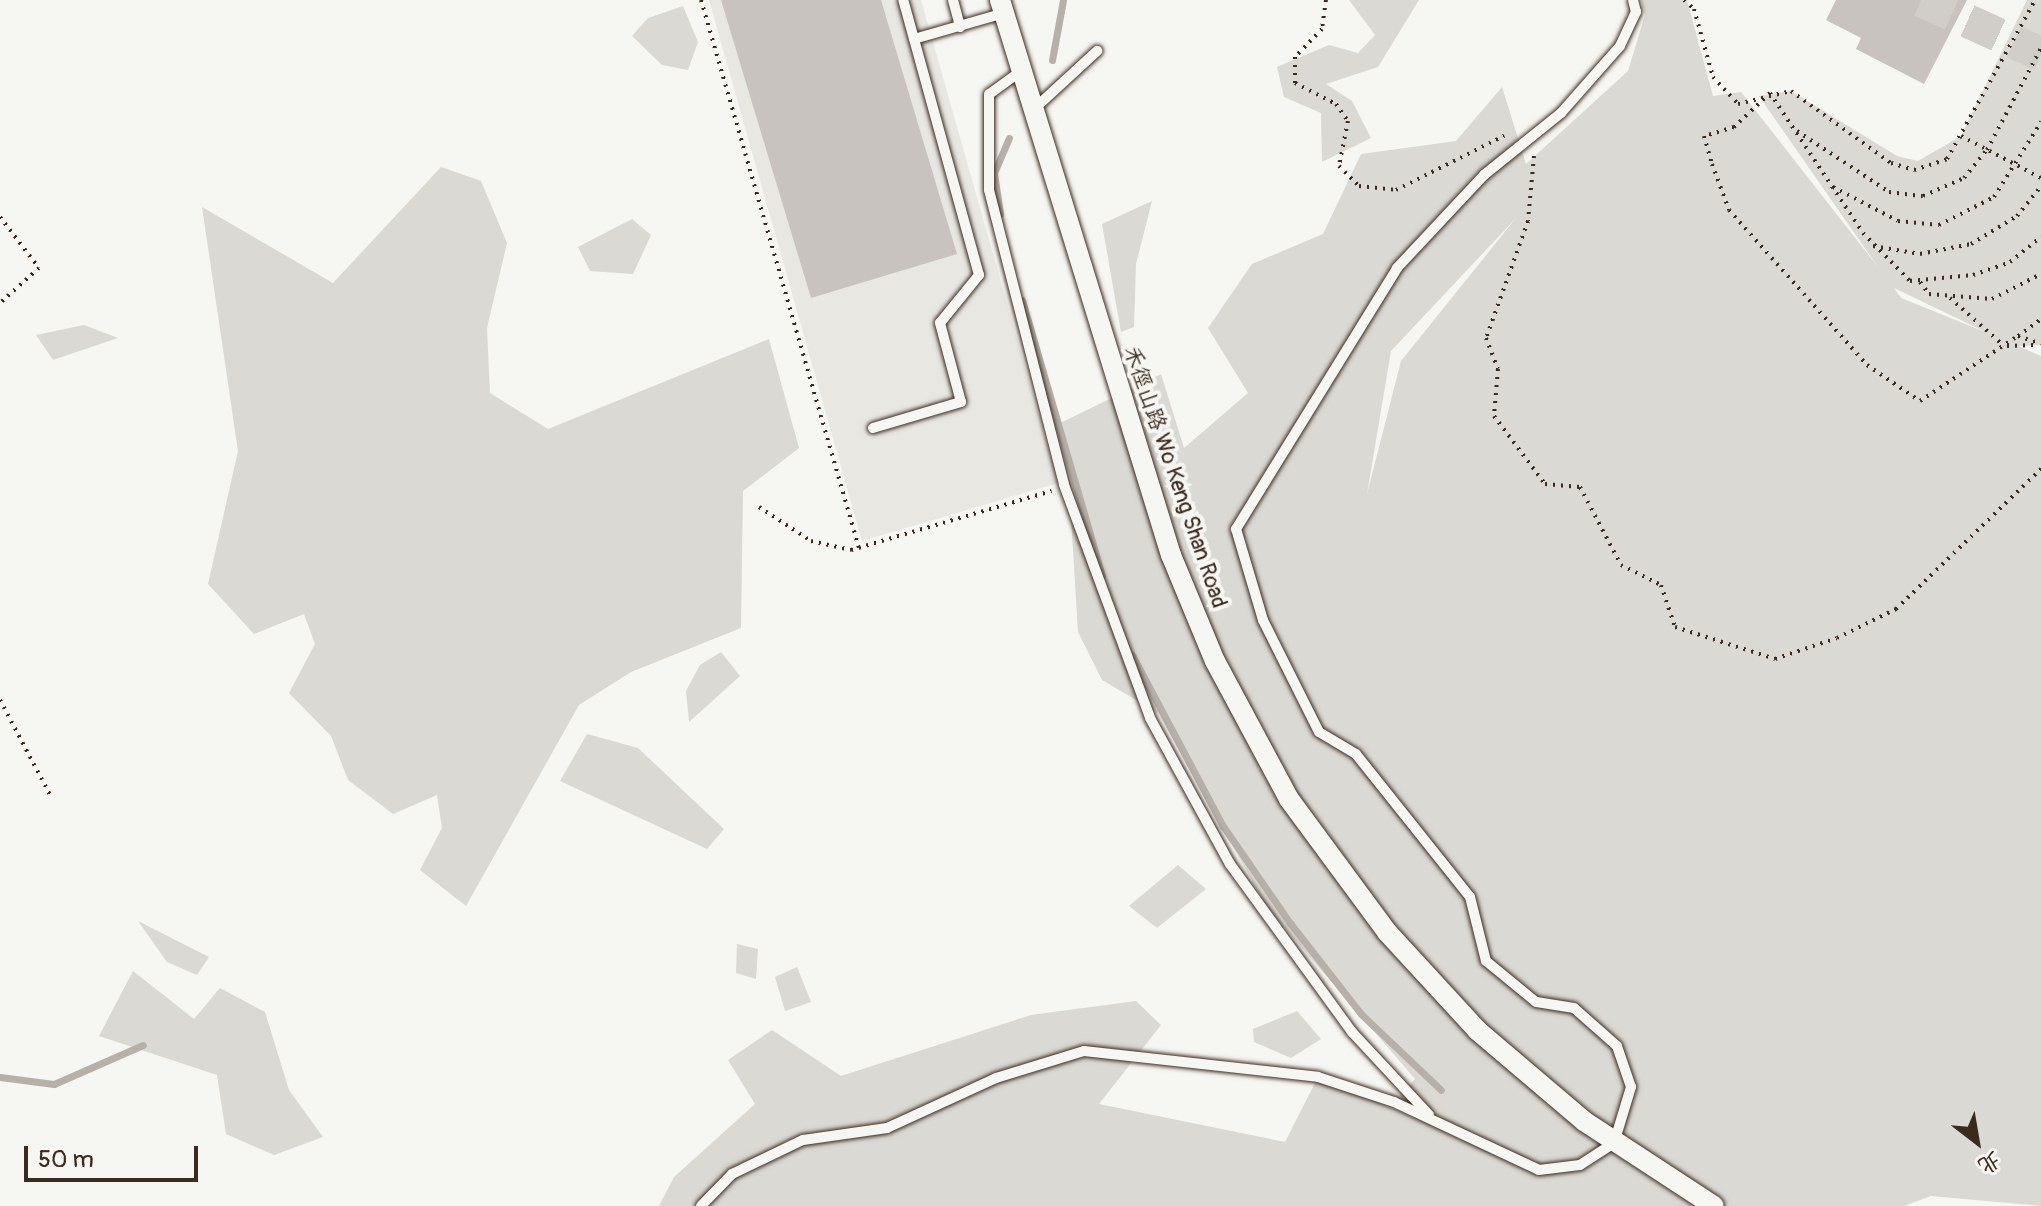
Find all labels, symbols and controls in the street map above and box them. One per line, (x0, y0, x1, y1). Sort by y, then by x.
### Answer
street label: 禾徑山路 Wo Keng Shan Road (1118, 342, 1232, 612)
north arrow (1937, 1102, 2017, 1182)
scale bar (28, 1130, 202, 1180)
text: 50 m (38, 1145, 94, 1174)
text: 北 (1973, 1145, 2006, 1180)

